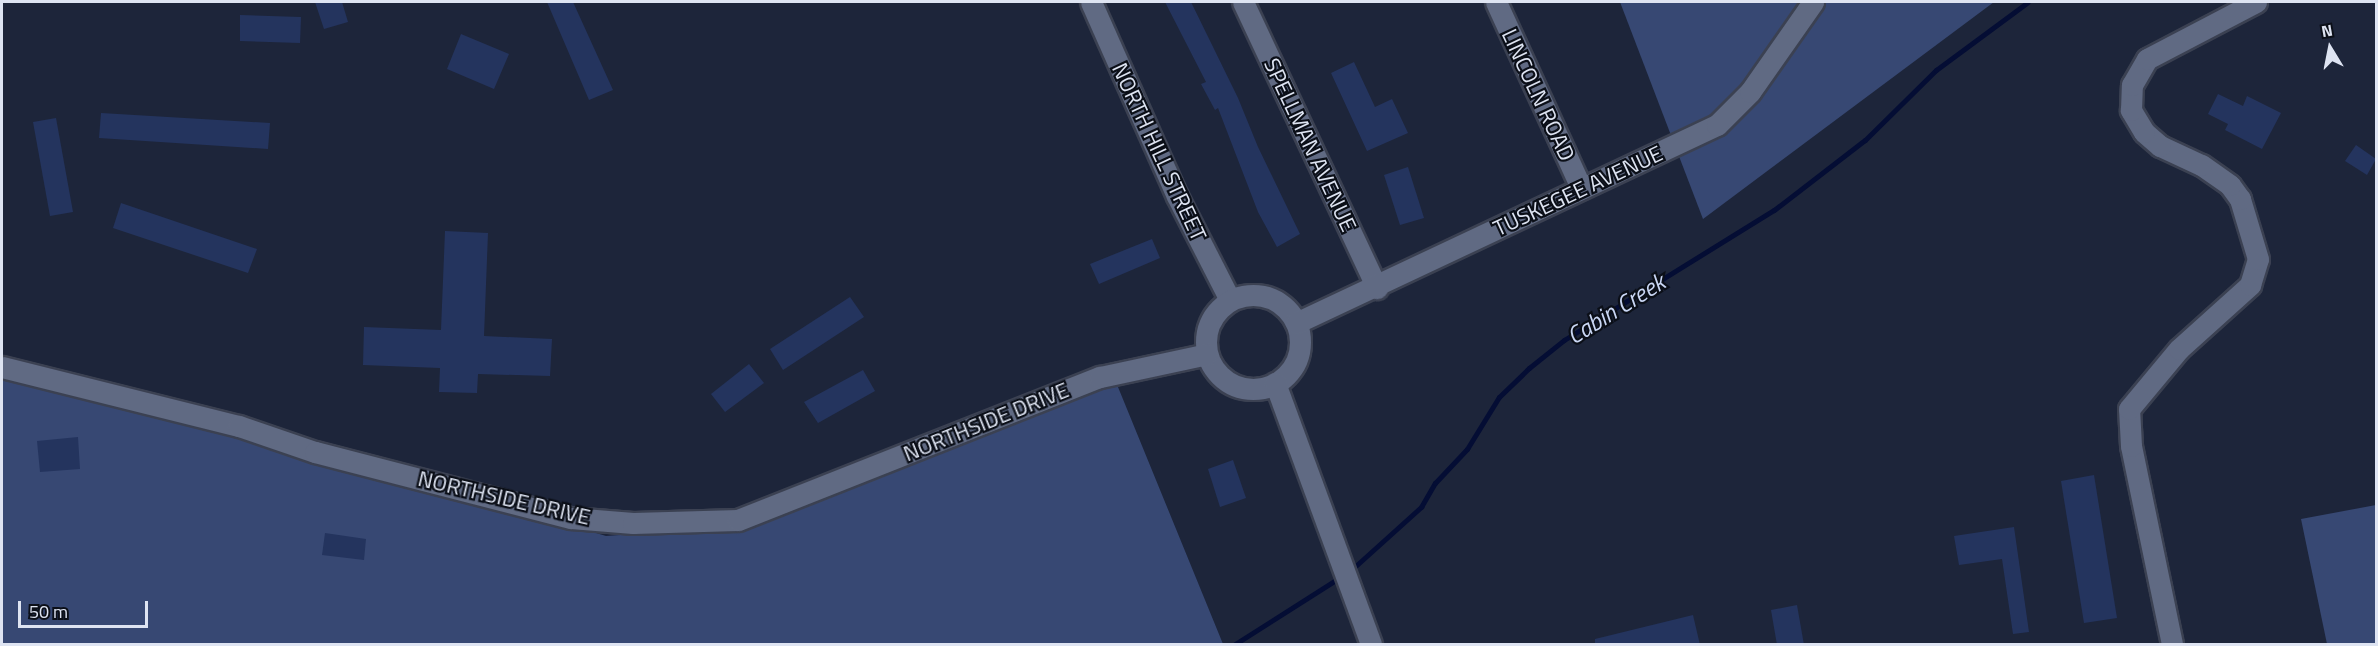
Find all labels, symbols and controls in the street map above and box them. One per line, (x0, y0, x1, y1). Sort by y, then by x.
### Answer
text: N (2319, 17, 2334, 43)
north arrow (2300, 18, 2360, 78)
street label: LINCOLN ROAD (1496, 25, 1580, 165)
street label: SPELLMAN AVENUE (1258, 54, 1362, 236)
street label: NORTH HILL STREET (1106, 59, 1212, 245)
street label: TUSKEGEE AVENUE (1489, 140, 1667, 242)
water label: Cabin Creek (1562, 268, 1670, 350)
street label: NORTHSIDE DRIVE (900, 377, 1072, 467)
street label: NORTHSIDE DRIVE (415, 465, 593, 531)
scale bar (21, 589, 152, 627)
text: 50 m (29, 598, 68, 625)

